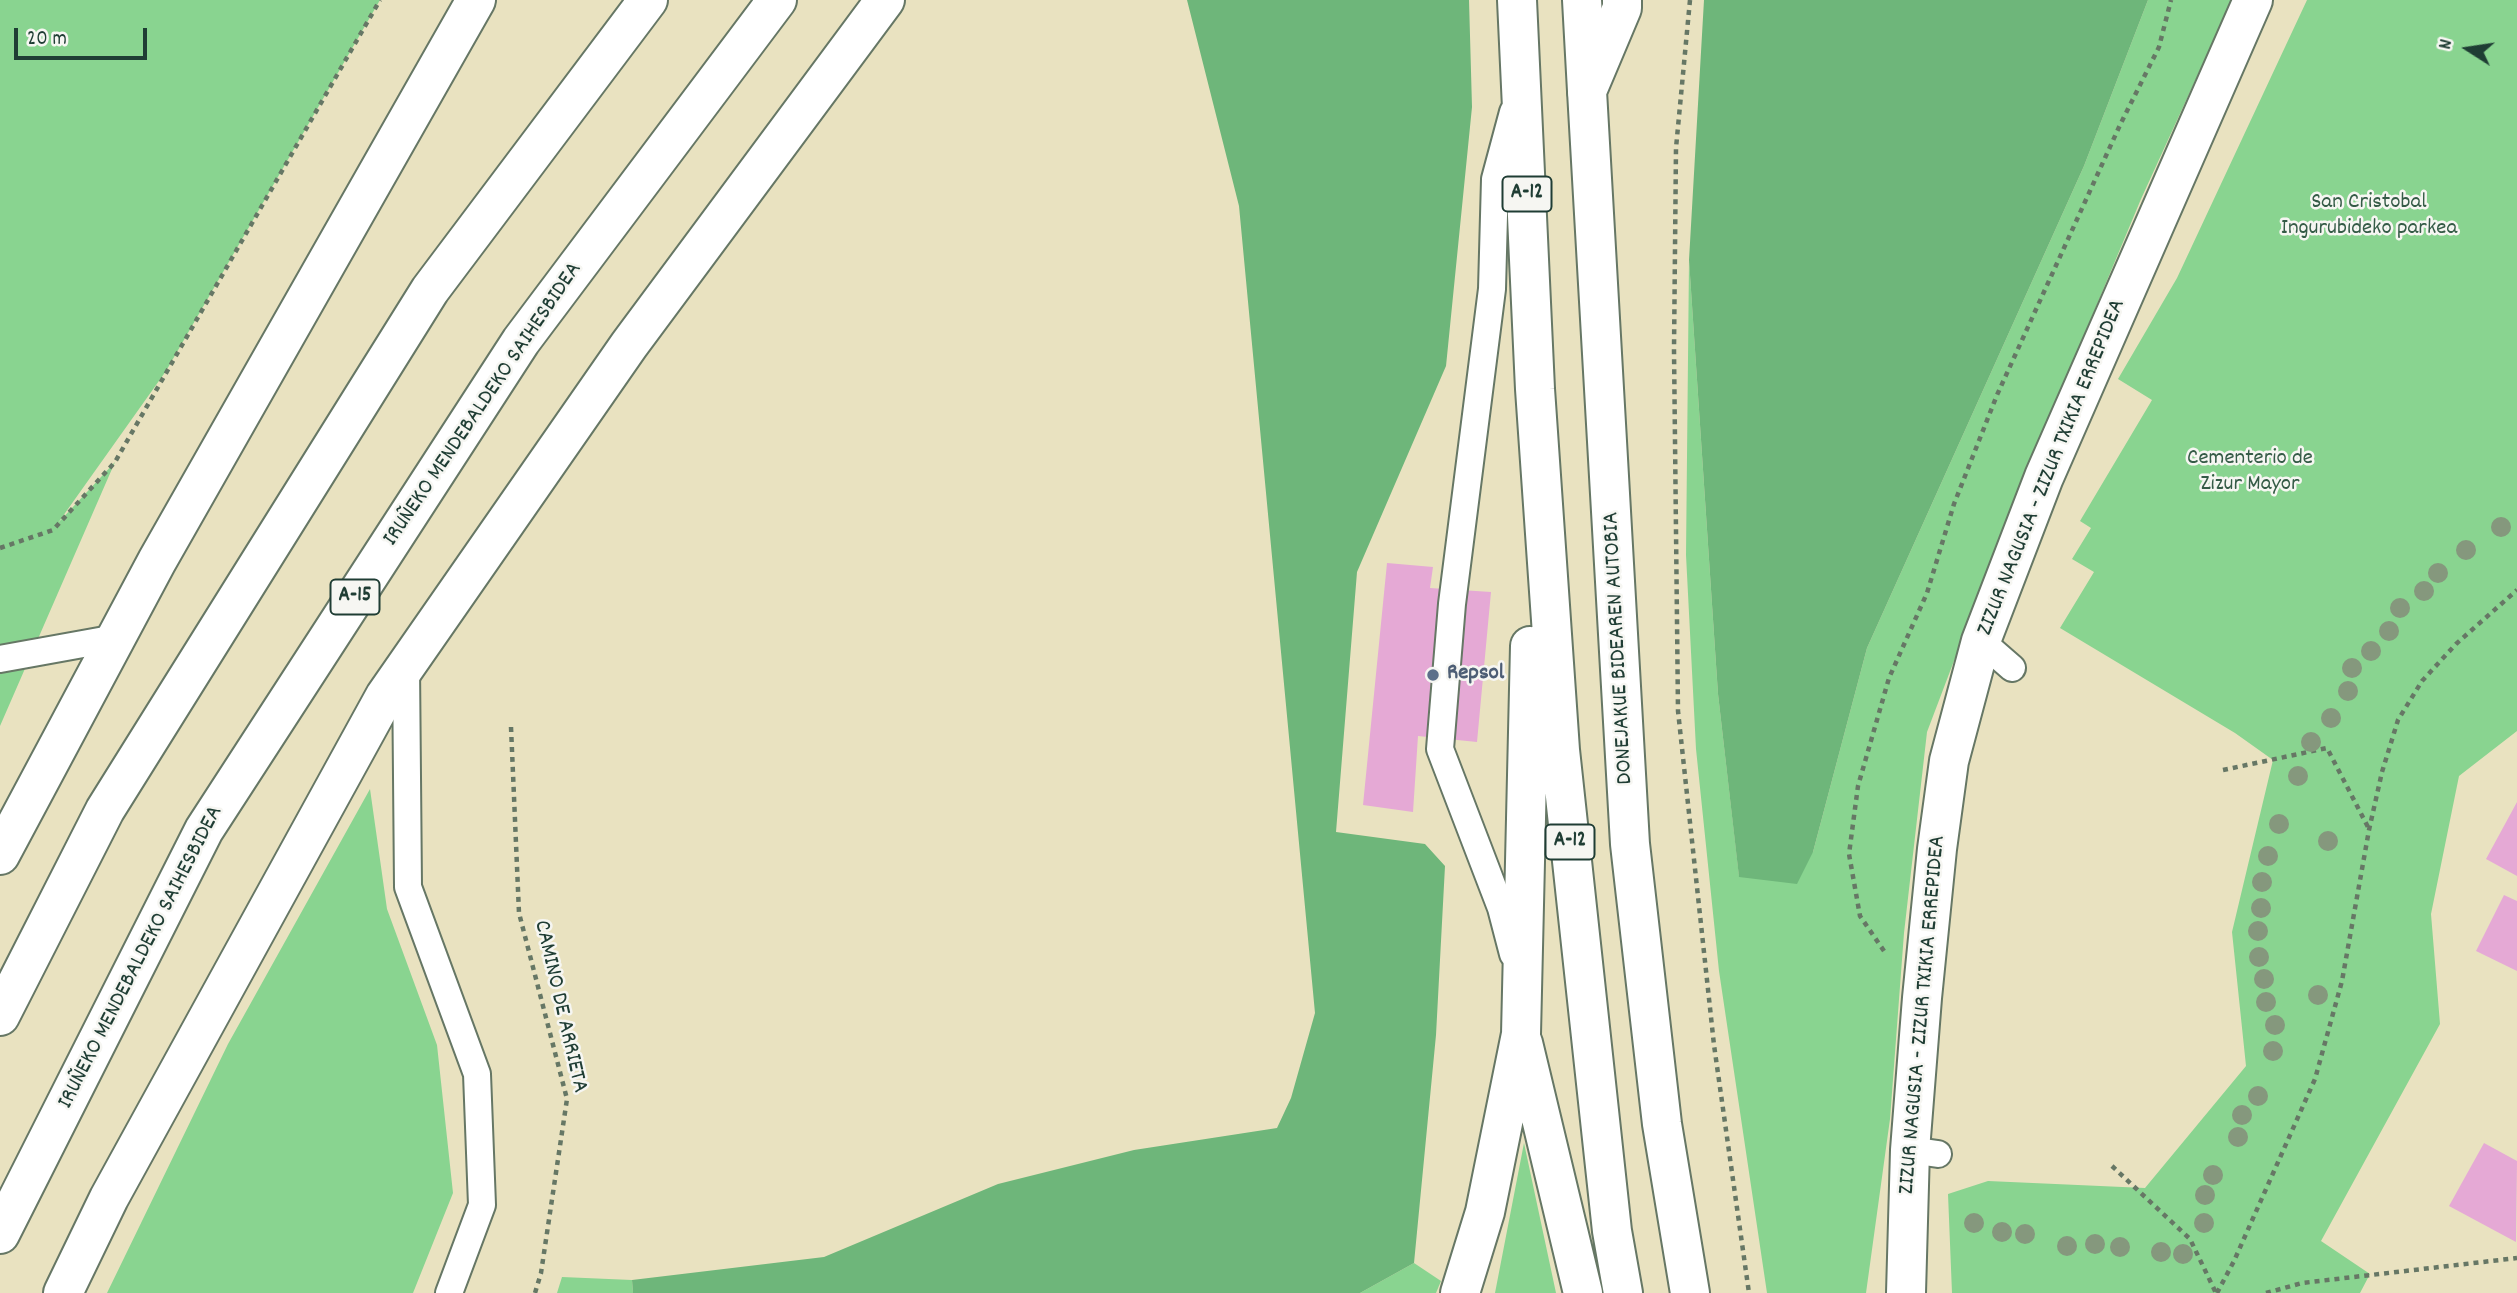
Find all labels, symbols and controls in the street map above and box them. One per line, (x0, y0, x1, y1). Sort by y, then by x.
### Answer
scale bar (18, 14, 150, 58)
north arrow (2433, 14, 2503, 84)
text: 20 m (27, 25, 67, 55)
text: N (2433, 37, 2461, 52)
road number: A-12 (1502, 176, 1552, 212)
park label: San Cristobal Ingurubideko parkea (2281, 190, 2457, 244)
street label: IRUÑEKO MENDEBALDEKO SAIHESBIDEA (378, 258, 590, 552)
street label: ZIZUR NAGUSIA - ZIZUR TXIKIA ERREPIDEA (1973, 296, 2133, 640)
park label: Cementerio de Zizur Mayor (2187, 446, 2313, 500)
street label: DONEJAKUE BIDEAREN AUTOBIA (1599, 511, 1641, 785)
road number: A-15 (330, 580, 380, 614)
place label: Repsol (1447, 661, 1504, 689)
marker: Repsol (1425, 667, 1441, 683)
street label: IRUÑEKO MENDEBALDEKO SAIHESBIDEA (53, 802, 231, 1114)
road number: A-12 (1546, 824, 1594, 860)
street label: ZIZUR NAGUSIA - ZIZUR TXIKIA ERREPIDEA (1895, 834, 1953, 1196)
street label: CAMINO DE ARRIETA (526, 918, 592, 1096)

